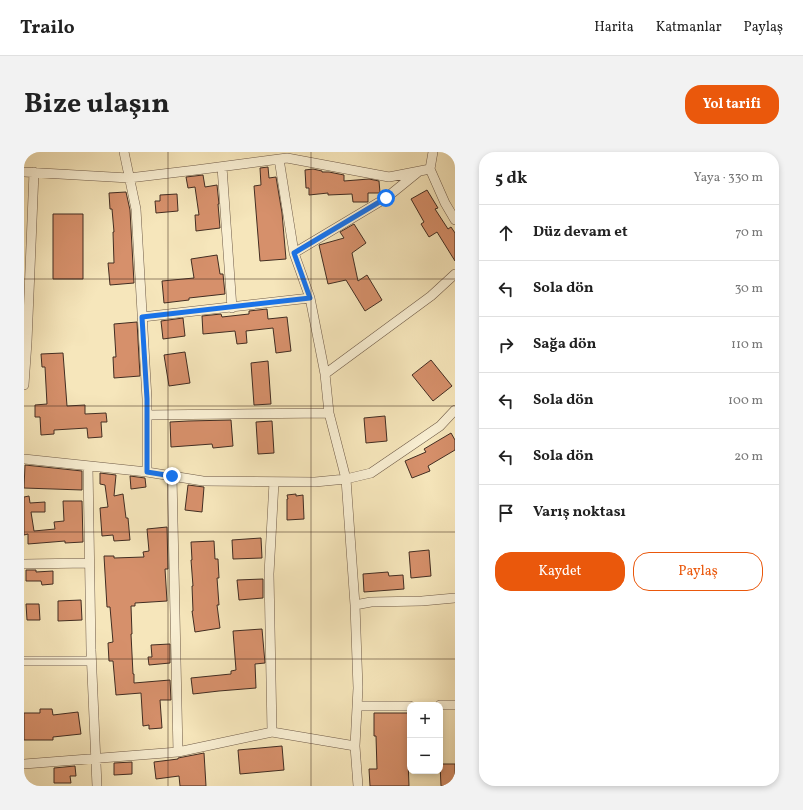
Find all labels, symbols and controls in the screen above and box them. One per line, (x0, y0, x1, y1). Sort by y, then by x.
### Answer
text: Trailo (20, 15, 75, 41)
text: Harita (594, 18, 634, 37)
text: Katmanlar (656, 18, 722, 37)
text: Paylaş (744, 18, 783, 37)
text: Bize ulaşın (24, 85, 170, 124)
button: Yol tarifi (685, 85, 779, 124)
text: 5 dk (495, 167, 527, 190)
text: Yaya · 330 m (693, 169, 763, 187)
route start (377, 189, 395, 207)
icon: ahead (495, 222, 517, 244)
text: Düz devam et (533, 222, 628, 243)
text: 70 m (735, 224, 763, 242)
icon: left (495, 278, 517, 300)
text: Sola dön (533, 278, 594, 299)
text: 30 m (735, 280, 763, 298)
icon: right (495, 334, 517, 356)
text: Sağa dön (533, 334, 597, 355)
text: 110 m (731, 336, 763, 354)
icon: left (495, 390, 517, 412)
text: Sola dön (533, 390, 594, 411)
text: 100 m (728, 392, 763, 410)
icon: left (495, 446, 517, 468)
text: Sola dön (533, 446, 594, 467)
text: 20 m (734, 448, 763, 466)
route end (163, 467, 181, 485)
icon: arrive (495, 502, 517, 524)
text: Varış noktası (533, 502, 626, 523)
button: Kaydet (495, 552, 625, 591)
button: Paylaş (633, 552, 763, 591)
map controls (407, 702, 443, 774)
button: + (407, 702, 443, 738)
button: − (407, 738, 443, 774)

